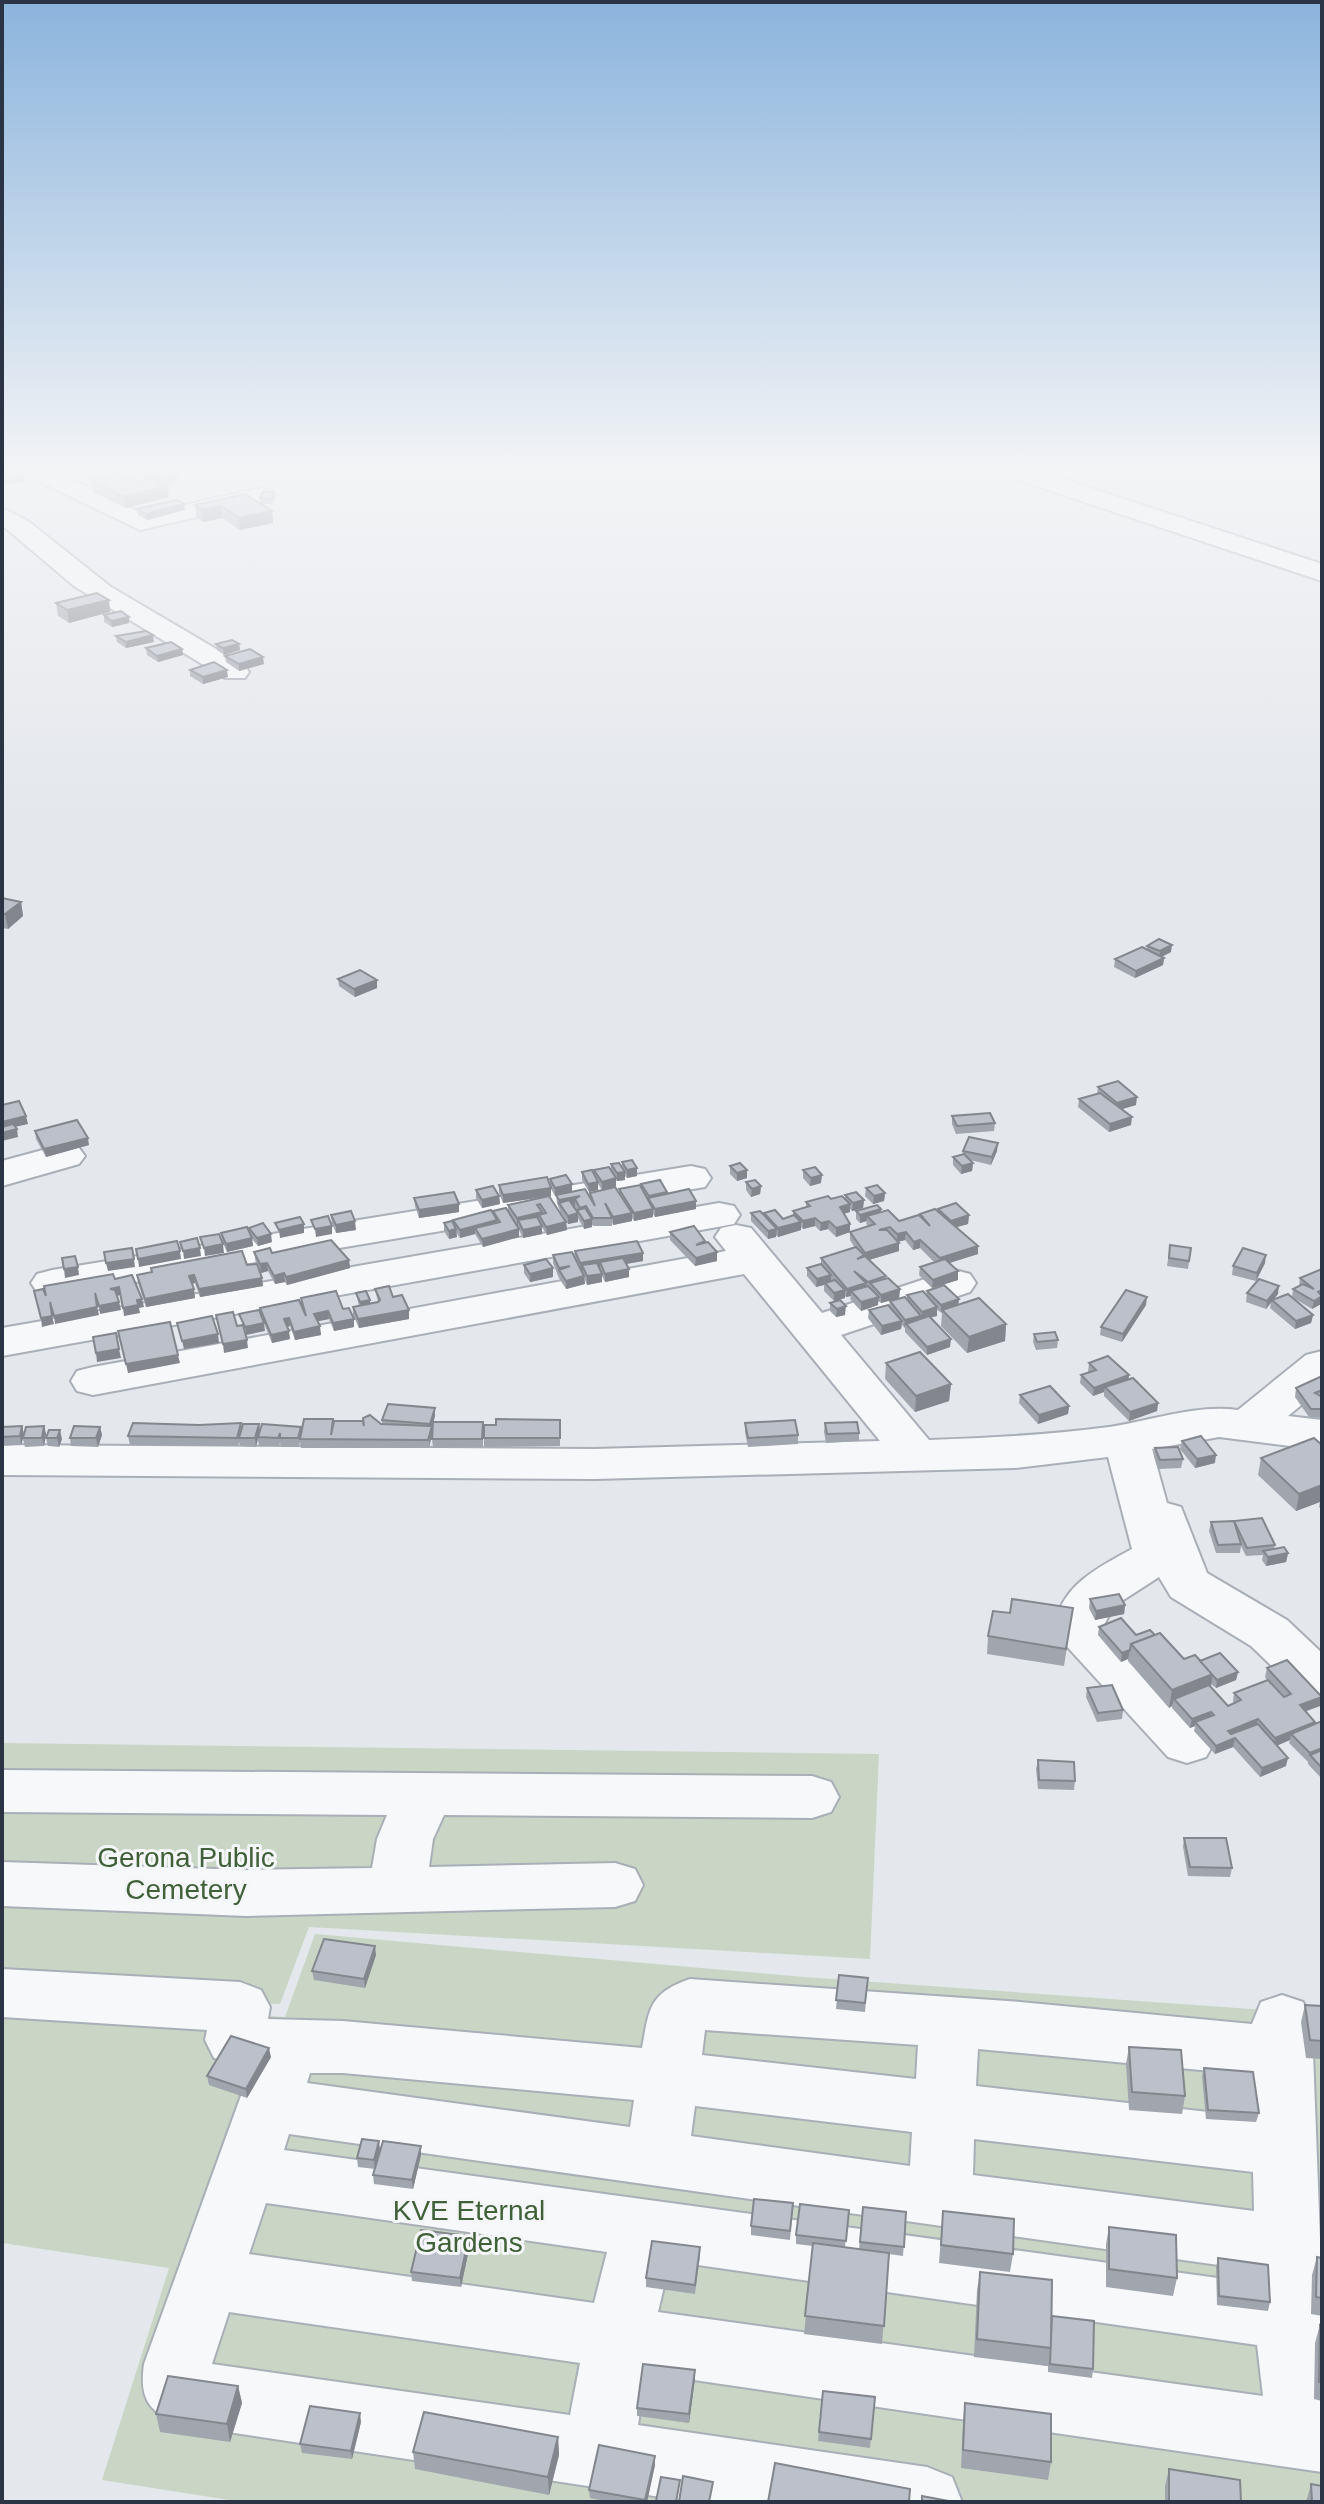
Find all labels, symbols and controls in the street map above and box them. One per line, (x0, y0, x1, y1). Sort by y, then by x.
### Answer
park label: Gerona Public Cemetery (97, 1842, 275, 1905)
park label: KVE Eternal Gardens (393, 2195, 545, 2258)

